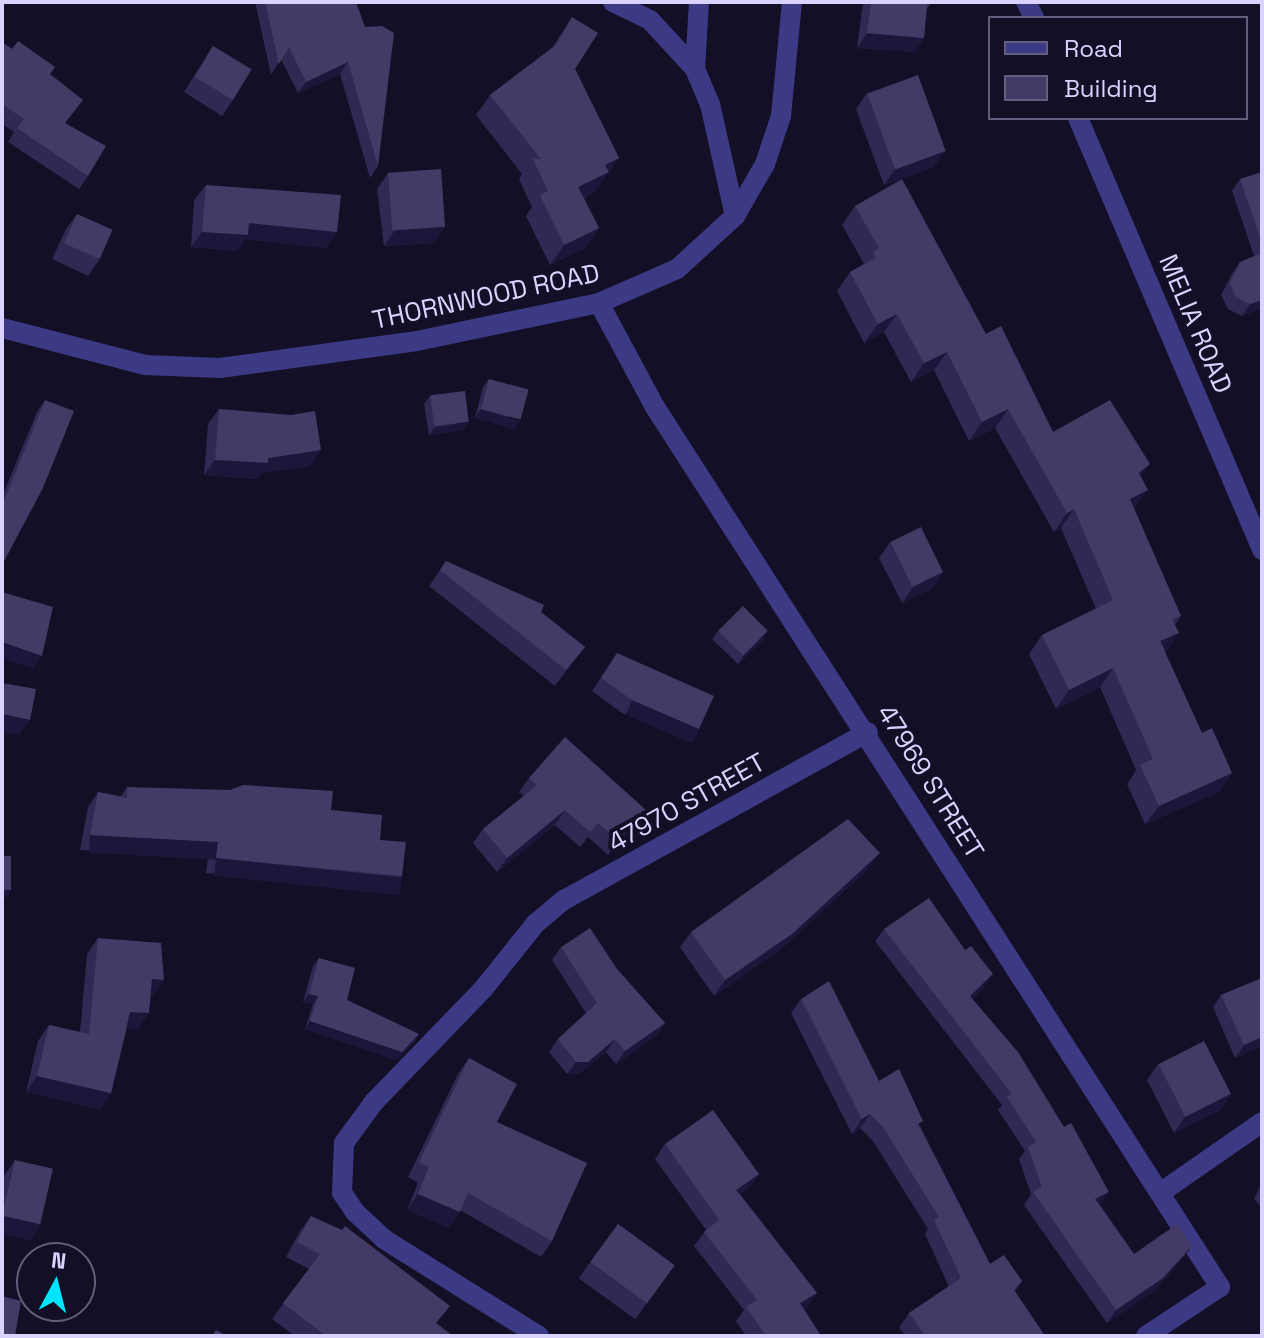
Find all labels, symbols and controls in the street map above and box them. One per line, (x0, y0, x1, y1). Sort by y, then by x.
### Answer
legend (988, 16, 1248, 120)
text: Road (1064, 33, 1123, 64)
text: Building (1064, 73, 1158, 104)
street label: MELIA ROAD (1152, 250, 1238, 398)
street label: THORNWOOD ROAD (370, 258, 602, 336)
street label: 47969 STREET (870, 699, 990, 865)
street label: 47970 STREET (603, 747, 771, 859)
north arrow (16, 1242, 96, 1322)
text: N (50, 1245, 68, 1275)

